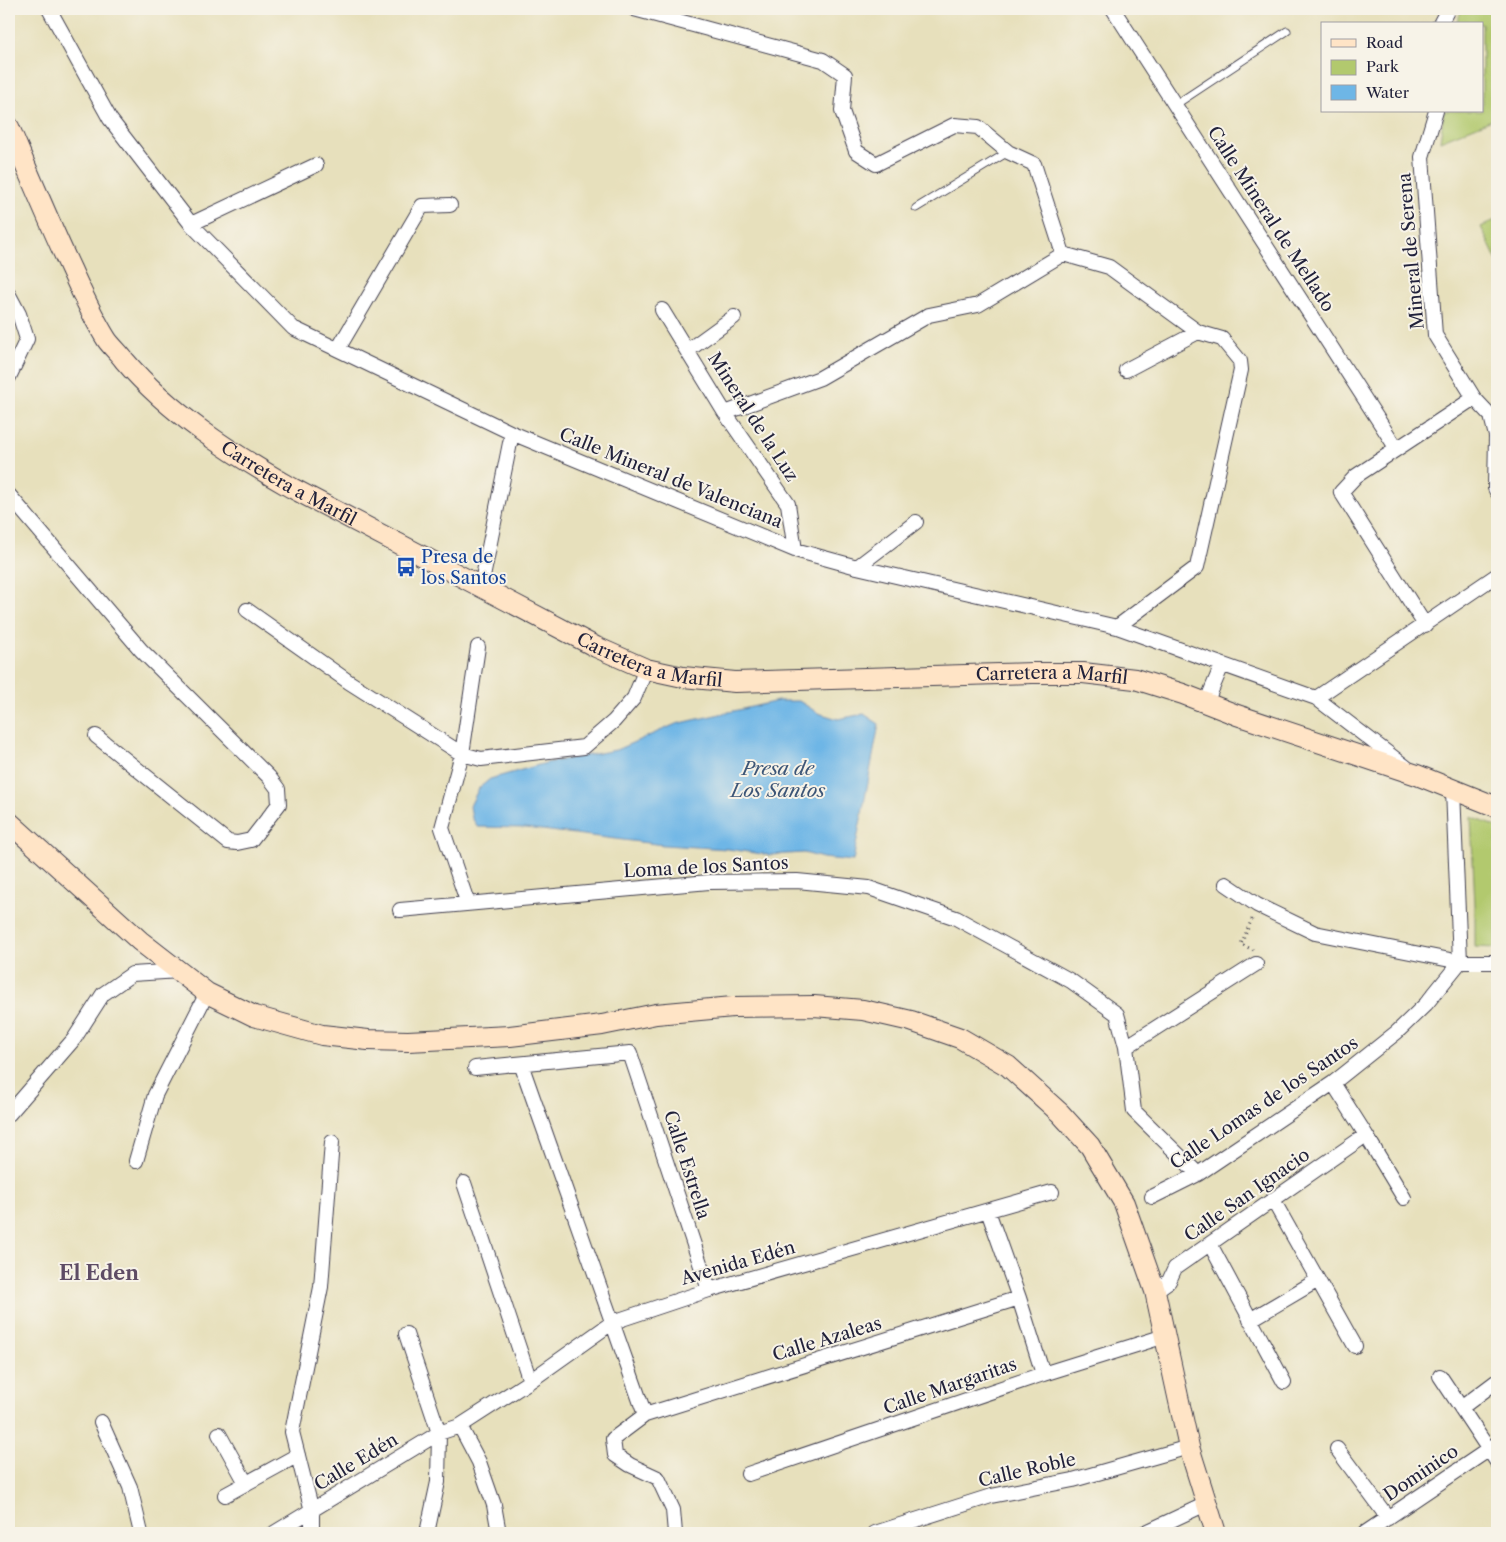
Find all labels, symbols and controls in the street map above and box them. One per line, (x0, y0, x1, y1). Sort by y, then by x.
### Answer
legend (1321, 22, 1484, 112)
text: Road (1366, 33, 1403, 52)
text: Park (1366, 57, 1400, 76)
text: Water (1365, 83, 1410, 102)
street label: Calle Mineral de Mellado (1203, 122, 1339, 316)
street label: Mineral de Serena (1393, 171, 1429, 330)
street label: Mineral de la Luz (703, 348, 803, 486)
street label: Calle Mineral de Valenciana (556, 423, 786, 533)
street label: Carretera a Marfil (217, 436, 360, 531)
place label: Presa de los Santos (421, 546, 507, 589)
bus stop icon: Presa de los Santos (395, 556, 417, 578)
street label: Carretera a Marfil (573, 628, 723, 692)
street label: Carretera a Marfil (975, 661, 1129, 689)
water label: Presa de Los Santos (729, 757, 826, 802)
street label: Loma de los Santos (623, 852, 789, 882)
street label: Calle Lomas de los Santos (1166, 1032, 1362, 1174)
street label: Calle Estrella (659, 1108, 715, 1223)
street label: Calle San Ignacio (1180, 1144, 1314, 1246)
street label: Avenida Edén (677, 1236, 798, 1290)
district label: El Eden (59, 1261, 139, 1285)
street label: Calle Azaleas (770, 1312, 884, 1366)
street label: Calle Margaritas (880, 1353, 1020, 1419)
street label: Calle Edén (310, 1428, 402, 1496)
street label: Dominico (1380, 1440, 1462, 1506)
street label: Calle Roble (976, 1448, 1078, 1492)

